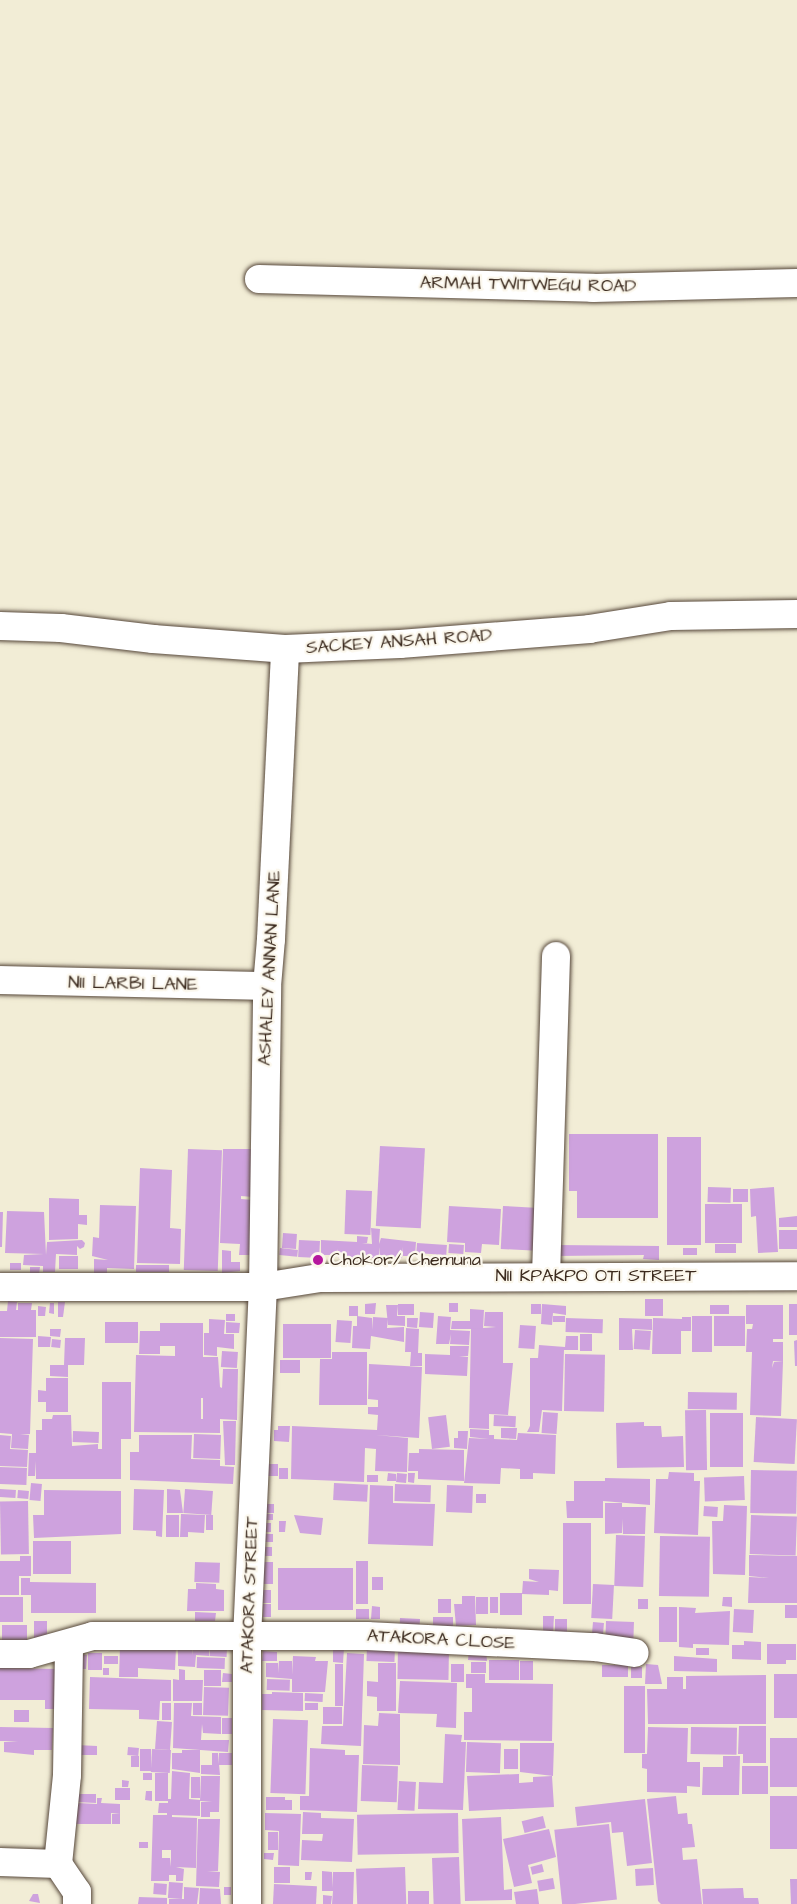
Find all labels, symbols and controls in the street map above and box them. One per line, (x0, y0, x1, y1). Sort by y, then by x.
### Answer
street label: ARMAH TWITWEGU ROAD (420, 272, 636, 298)
street label: SACKEY ANSAH ROAD (305, 625, 493, 659)
street label: ASHALEY ANNAN LANE (254, 870, 286, 1066)
street label: NII LARBI LANE (68, 972, 198, 996)
place label: Chokor/ Chemuna (330, 1249, 481, 1271)
marker: Chokor/ Chemuna (311, 1253, 325, 1267)
street label: NII KPAKPO OTI STREET (496, 1265, 696, 1287)
street label: ATAKORA STREET (236, 1516, 264, 1674)
street label: ATAKORA CLOSE (366, 1625, 516, 1655)

